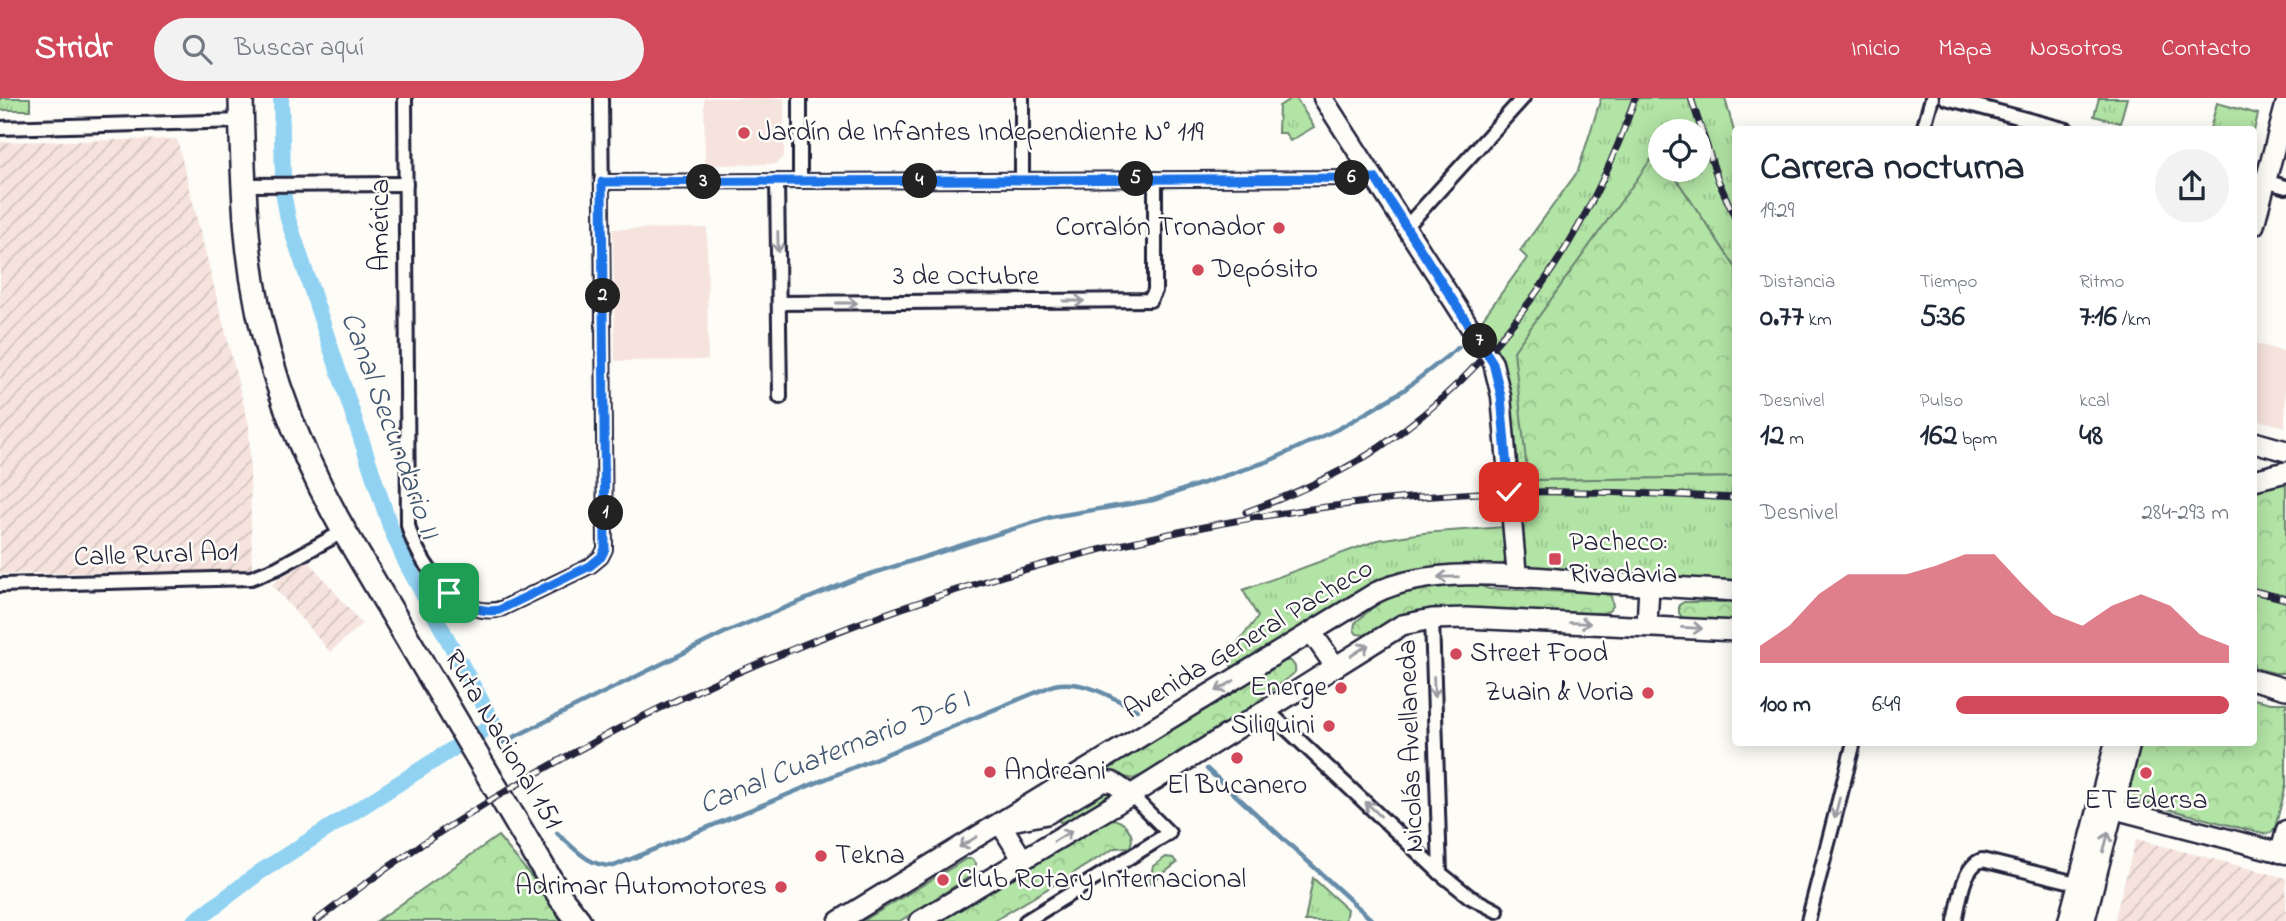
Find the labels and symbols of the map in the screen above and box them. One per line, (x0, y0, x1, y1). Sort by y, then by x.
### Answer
place label: Jardín de Infantes Independiente N° 119 (758, 113, 1204, 154)
marker: Jardín de Infantes Independiente N° 119 (736, 125, 752, 141)
pin: 6 (1334, 160, 1370, 196)
pin: 5 (1118, 162, 1154, 196)
pin: 3 (686, 164, 722, 200)
pin: 4 (902, 164, 937, 198)
street label: América (361, 179, 402, 271)
place label: Corralón Tronador (1055, 208, 1265, 249)
marker: Corralón Tronador (1271, 220, 1287, 236)
one-way arrow (771, 231, 785, 254)
place label: Depósito (1211, 250, 1318, 291)
street label: 3 de Octubre (893, 257, 1039, 298)
marker: Depósito (1190, 262, 1206, 278)
pin: 2 (586, 278, 620, 314)
one-way arrow (1063, 294, 1086, 308)
one-way arrow (835, 296, 858, 310)
water label: Canal Secundario II (327, 306, 451, 546)
pin: 7 (1462, 324, 1498, 358)
pin (1479, 462, 1539, 522)
pin: 1 (588, 496, 624, 530)
place label: Pacheco: Rivadavia (1569, 523, 1677, 596)
street label: Calle Rural A01 (73, 533, 239, 579)
street label: Avenida General Pacheco (1116, 549, 1382, 731)
marker: Pacheco: Rivadavia (1547, 551, 1563, 567)
pin (419, 563, 479, 623)
one-way arrow (1437, 571, 1460, 584)
one-way arrow (1568, 616, 1591, 629)
one-way arrow (1680, 622, 1702, 635)
place label: Street Food (1470, 634, 1608, 675)
street label: Nicolás Avellaneda (1388, 639, 1436, 853)
street label: Ruta Nacional 151 (432, 642, 572, 838)
one-way arrow (1350, 643, 1369, 658)
marker: Street Food (1448, 646, 1464, 662)
place label: Energe (1250, 668, 1327, 709)
place label: Zuain & Voria (1485, 673, 1634, 714)
one-way arrow (1428, 675, 1441, 698)
water label: Canal Cuaternario D-6 I (693, 679, 977, 827)
one-way arrow (1216, 679, 1236, 693)
marker: Energe (1333, 680, 1349, 696)
marker: Zuain & Voria (1640, 685, 1656, 701)
place label: Siliquini (1231, 706, 1315, 747)
marker: Siliquini (1321, 718, 1337, 734)
marker: El Bucanero (1229, 750, 1245, 766)
place label: Andreani (1004, 752, 1106, 793)
marker: Andreani (982, 764, 998, 780)
marker: ET Edersa (2138, 765, 2154, 781)
place label: El Bucanero (1167, 766, 1307, 807)
place label: ET Edersa (2084, 781, 2208, 822)
one-way arrow (1830, 796, 1843, 819)
one-way arrow (1364, 801, 1381, 818)
one-way arrow (1053, 828, 1073, 842)
one-way arrow (2100, 831, 2113, 853)
place label: Tekna (835, 836, 905, 877)
one-way arrow (959, 836, 979, 850)
marker: Tekna (813, 848, 829, 864)
place label: Club Rotary Internacional (957, 860, 1246, 901)
place label: Adrimar Automotores (515, 867, 767, 908)
marker: Club Rotary Internacional (935, 872, 951, 888)
marker: Adrimar Automotores (773, 879, 789, 895)

